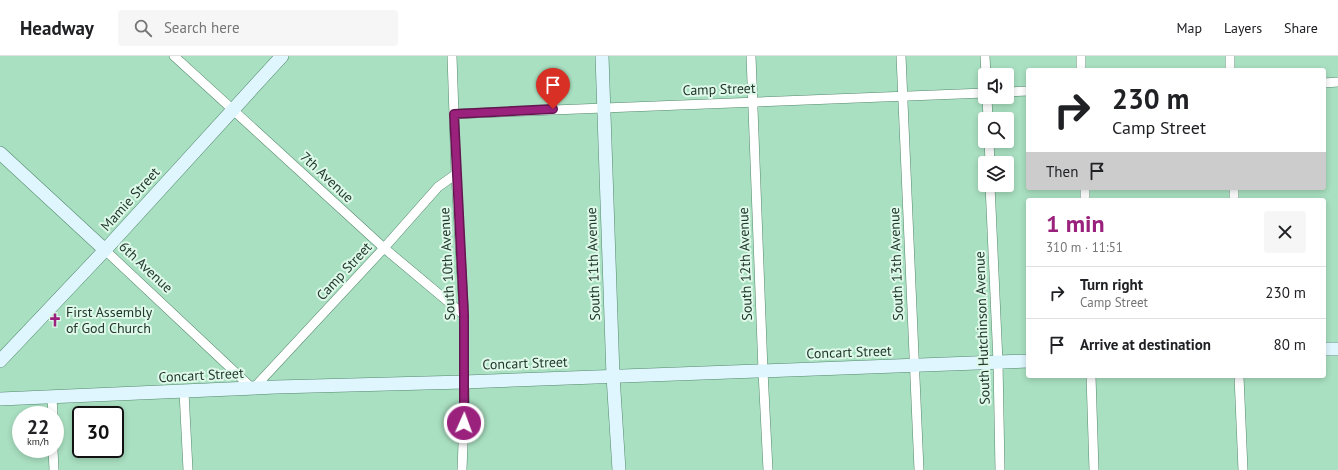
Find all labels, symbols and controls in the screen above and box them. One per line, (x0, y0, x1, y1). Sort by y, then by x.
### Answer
search box (118, 10, 398, 46)
text: Headway (20, 16, 94, 40)
icon: search (132, 17, 154, 39)
text: Search here (164, 18, 240, 37)
text: Map (1176, 19, 1202, 37)
text: Layers (1224, 19, 1262, 37)
text: Share (1284, 19, 1318, 37)
pin (536, 68, 570, 109)
map controls (978, 68, 1014, 192)
button: sound (978, 68, 1014, 104)
icon: arrive (542, 74, 564, 96)
street label: Camp Street (682, 79, 756, 99)
text: 230 m (1112, 80, 1189, 117)
icon: right (1046, 84, 1098, 136)
button: search (978, 112, 1014, 148)
text: Camp Street (1112, 116, 1206, 139)
street label: 7th Avenue (296, 148, 358, 206)
button: layers (978, 156, 1014, 192)
icon: arrive (1086, 160, 1108, 182)
text: Then (1046, 162, 1078, 181)
street label: Mamie Street (97, 163, 164, 235)
street label: South 10th Avenue (435, 207, 459, 321)
street label: South 11th Avenue (582, 207, 604, 321)
street label: South 12th Avenue (734, 207, 756, 321)
street label: South 13th Avenue (885, 207, 907, 321)
text: 1 min (1046, 208, 1105, 239)
button: close (1264, 211, 1306, 253)
street label: 6th Avenue (115, 238, 177, 296)
street label: Camp Street (312, 238, 376, 304)
text: 310 m · 11:51 (1046, 239, 1123, 256)
street label: South Hutchinson Avenue (970, 251, 994, 405)
text: Turn right (1080, 275, 1143, 294)
icon: right (1046, 282, 1068, 304)
text: 230 m (1265, 283, 1306, 302)
text: Camp Street (1080, 294, 1148, 311)
place label: First Assembly of God Church (66, 303, 153, 337)
church icon: First Assembly of God Church (47, 312, 63, 328)
icon: arrive (1046, 334, 1068, 356)
text: Arrive at destination (1080, 335, 1211, 354)
text: 80 m (1273, 335, 1306, 354)
street label: Concart Street (806, 342, 892, 362)
street label: Concart Street (482, 353, 568, 373)
street label: Concart Street (158, 364, 244, 386)
position arrow (443, 402, 485, 444)
speed limit sign: 30 (72, 406, 124, 458)
text: 22 (27, 414, 49, 440)
text: km/h (27, 435, 49, 448)

